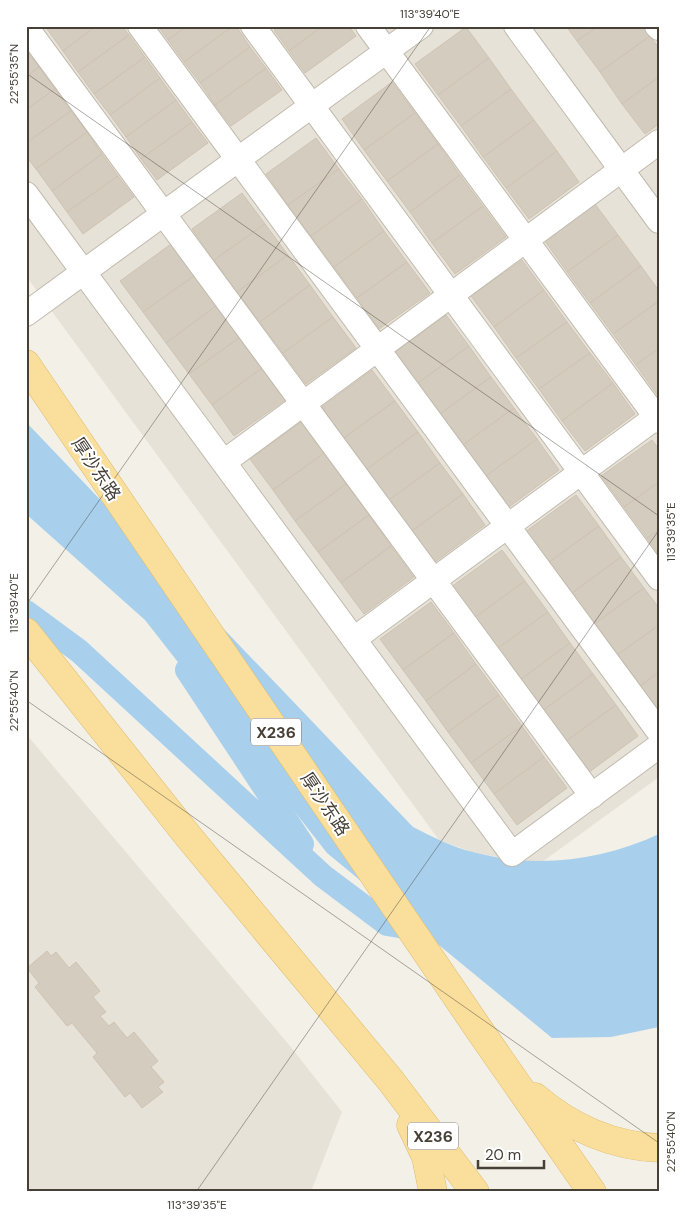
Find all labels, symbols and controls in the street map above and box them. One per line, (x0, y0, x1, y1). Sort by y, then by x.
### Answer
text: 113°39'40"E (400, 6, 460, 22)
text: 22°55'35"N (6, 44, 22, 104)
street label: 厚沙东路 (66, 432, 126, 506)
text: 113°39'35"E (663, 502, 679, 562)
text: 113°39'40"E (6, 573, 22, 633)
text: 22°55'40"N (6, 671, 22, 731)
road number: X236 (251, 719, 301, 746)
street label: 厚沙东路 (295, 767, 355, 841)
text: 22°55'40"N (663, 1112, 679, 1172)
road number: X236 (408, 1122, 458, 1150)
scale bar (478, 1138, 544, 1170)
text: 20 m (485, 1145, 521, 1165)
text: 113°39'35"E (167, 1197, 227, 1213)

